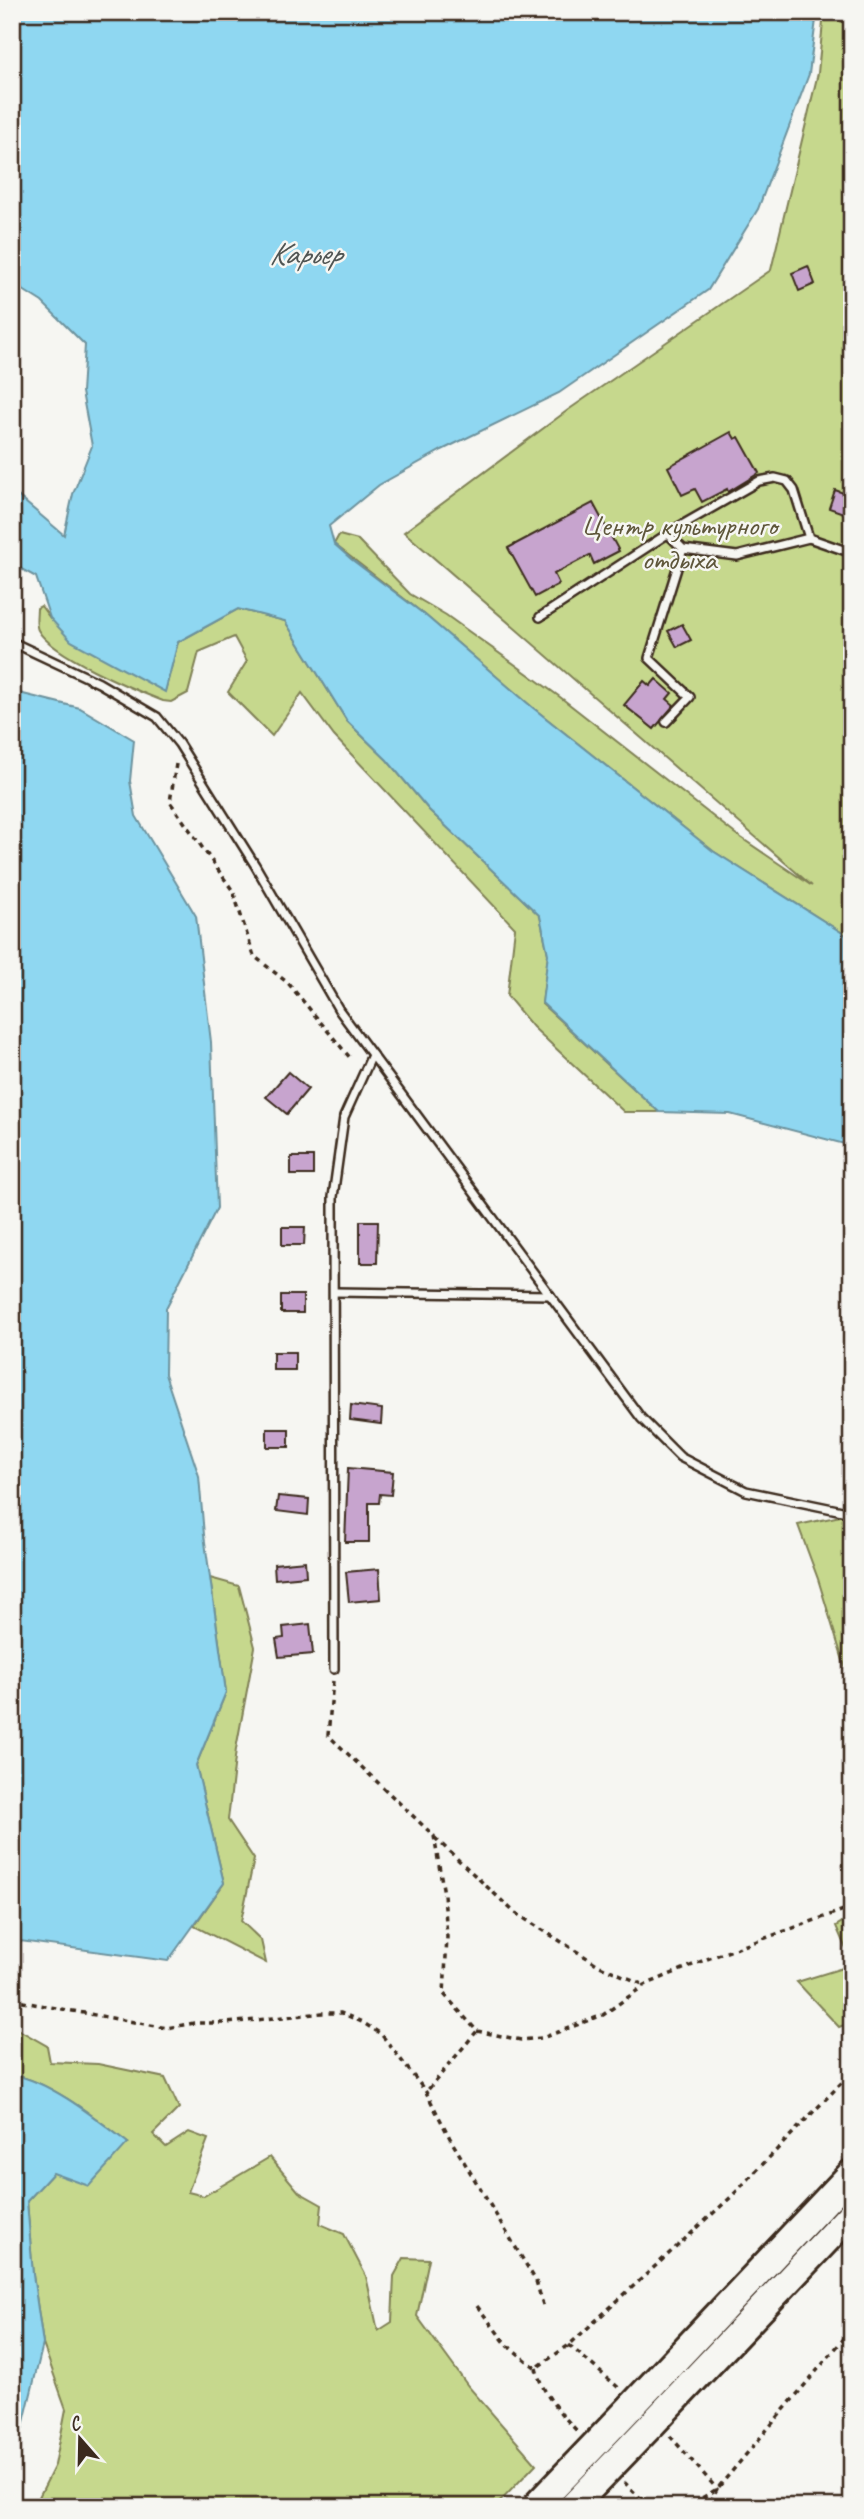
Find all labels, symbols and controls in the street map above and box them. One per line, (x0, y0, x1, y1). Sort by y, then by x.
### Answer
water label: Карьер (269, 233, 345, 274)
park label: Центр культурного отдыха (581, 506, 780, 578)
north arrow (46, 2404, 116, 2474)
text: С (66, 2410, 86, 2437)

